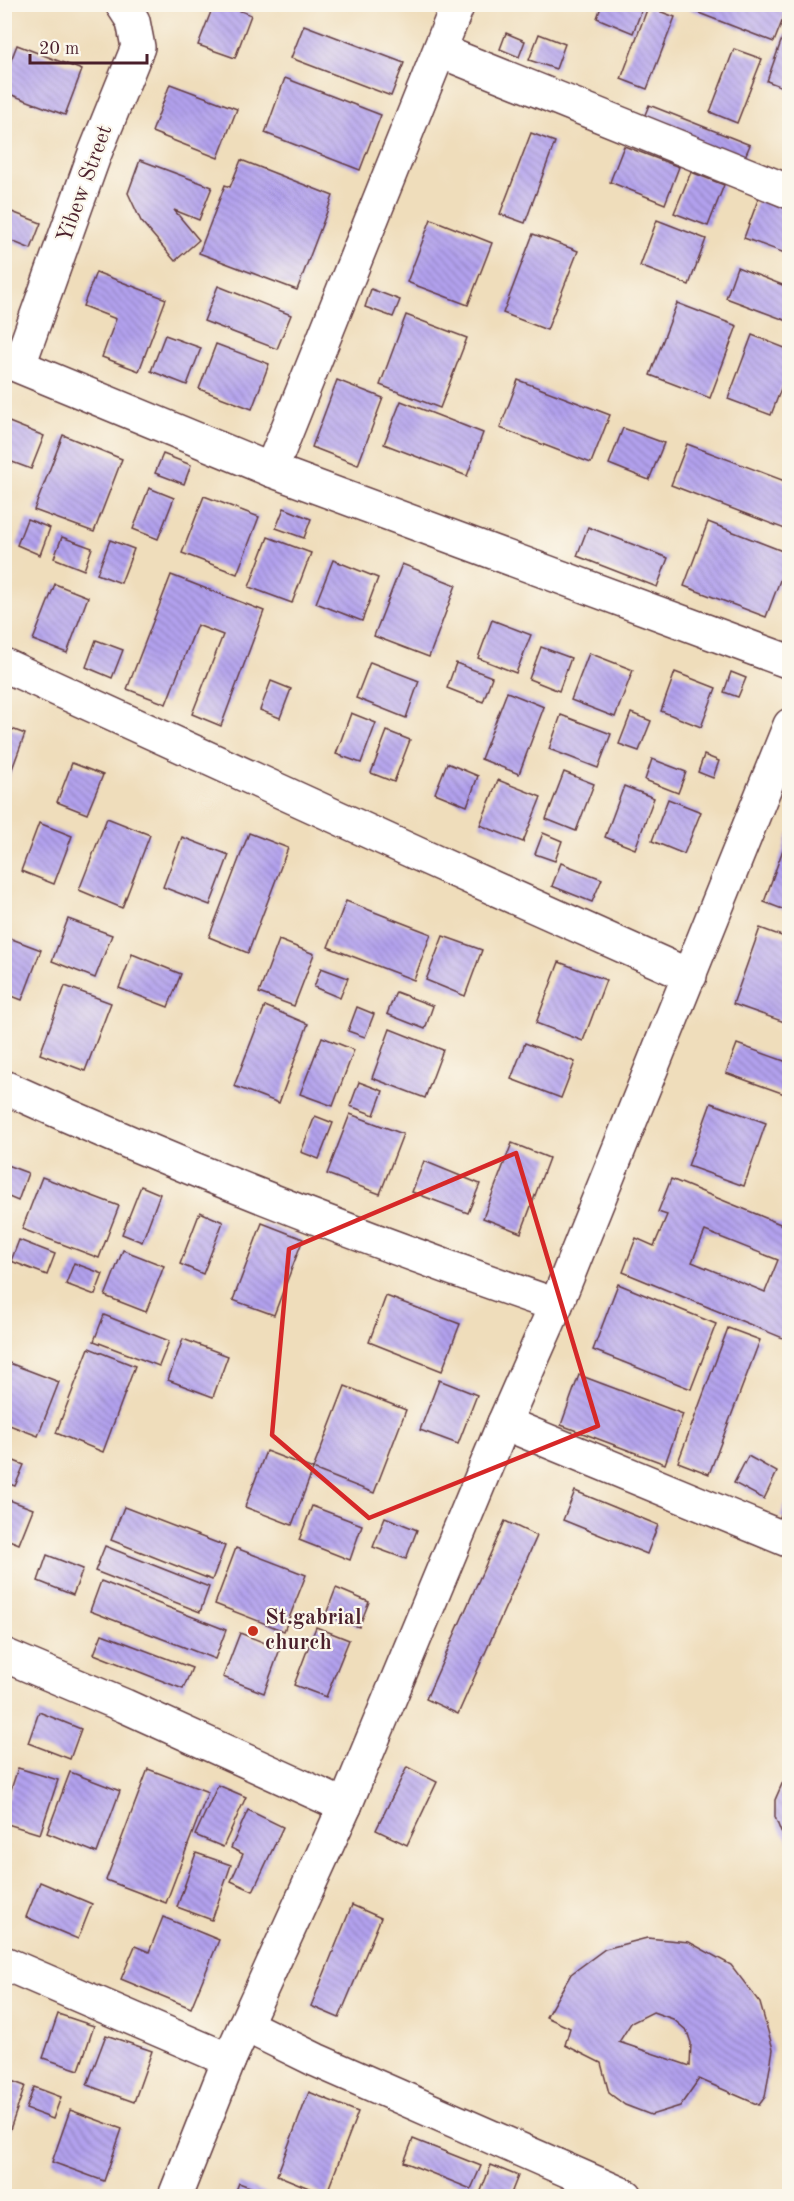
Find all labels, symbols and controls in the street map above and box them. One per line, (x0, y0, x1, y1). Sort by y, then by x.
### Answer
scale bar (30, 27, 147, 65)
text: 20 m (39, 40, 79, 58)
street label: Yibew Street (54, 122, 116, 246)
place label: St.gabrial church (265, 1607, 362, 1654)
marker: St.gabrial church (246, 1624, 260, 1638)

